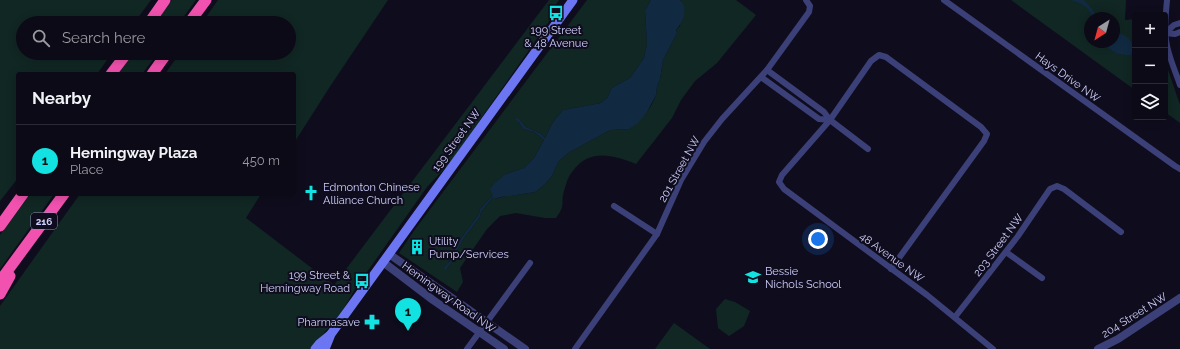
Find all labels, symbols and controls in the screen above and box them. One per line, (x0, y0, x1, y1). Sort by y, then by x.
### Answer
bus stop icon: 199 Street & 48 Avenue (547, 4, 565, 22)
north arrow (1084, 12, 1120, 48)
map controls (1132, 12, 1168, 120)
button: + (1132, 12, 1168, 48)
search box (16, 16, 296, 60)
place label: 199 Street & 48 Avenue (524, 24, 588, 50)
icon: search (30, 27, 52, 49)
text: Search here (62, 29, 145, 47)
button: − (1132, 48, 1168, 84)
street label: Hays Drive NW (1033, 50, 1103, 106)
button: layers (1132, 84, 1168, 120)
text: Nearby (32, 88, 91, 108)
street label: 199 Street NW (429, 106, 484, 174)
street label: 201 Street NW (656, 134, 703, 204)
text: Hemingway Plaza (70, 144, 197, 162)
text: 1 (42, 153, 48, 168)
text: 450 m (243, 153, 280, 168)
text: Place (70, 162, 103, 177)
place label: Edmonton Chinese Alliance Church (323, 181, 420, 207)
church icon: Edmonton Chinese Alliance Church (302, 184, 320, 202)
street label: 203 Street NW (971, 211, 1026, 279)
road number: 216 (31, 213, 57, 229)
your location (808, 229, 828, 249)
street label: 48 Avenue NW (857, 230, 927, 285)
place label: Utility Pump/Services (429, 235, 509, 261)
building icon: Utility Pump/Services (408, 238, 426, 256)
street label: Hemingway Road NW (399, 259, 498, 336)
place label: Bessie Nichols School (765, 265, 841, 291)
school or university icon: Bessie Nichols School (744, 268, 762, 286)
place label: 199 Street & Hemingway Road (260, 269, 351, 295)
bus stop icon: 199 Street & Hemingway Road (353, 272, 371, 290)
street label: 204 Street NW (1099, 290, 1170, 341)
pin: 1 (395, 298, 421, 331)
pharmacy icon: Pharmasave (363, 313, 381, 331)
place label: Pharmasave (298, 316, 361, 329)

